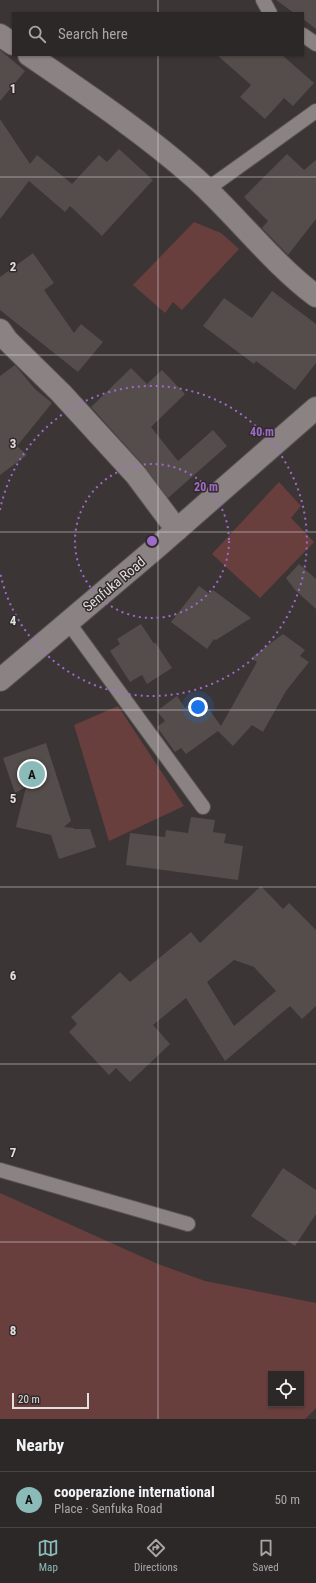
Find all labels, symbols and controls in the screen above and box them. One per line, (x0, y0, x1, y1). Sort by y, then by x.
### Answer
search box (12, 12, 304, 56)
icon: search (26, 23, 48, 45)
text: Search here (58, 25, 128, 43)
text: 1 (10, 81, 16, 96)
text: 2 (10, 259, 17, 274)
text: 40 m (250, 425, 274, 439)
text: 3 (10, 436, 16, 451)
text: 20 m (194, 480, 218, 494)
centre of rings (145, 534, 159, 548)
street label: Senfuka Road (80, 553, 148, 615)
text: 4 (10, 613, 17, 628)
your location (188, 697, 208, 717)
pin: A (19, 759, 45, 789)
text: 5 (10, 791, 17, 806)
text: 6 (10, 968, 17, 983)
text: 7 (10, 1145, 17, 1160)
text: 8 (10, 1323, 16, 1338)
map controls (268, 1371, 304, 1407)
button: locate (268, 1371, 304, 1407)
scale bar (12, 1391, 89, 1410)
text: 20 m (18, 1393, 40, 1406)
text: Nearby (16, 1435, 64, 1455)
text: cooperazione international (54, 1483, 215, 1501)
text: A (25, 1492, 33, 1507)
text: 50 m (274, 1492, 300, 1507)
text: Place · Senfuka Road (54, 1501, 162, 1516)
tab: Map (37, 1537, 59, 1574)
tab: Directions (134, 1537, 178, 1574)
tab: Saved (253, 1537, 279, 1574)

